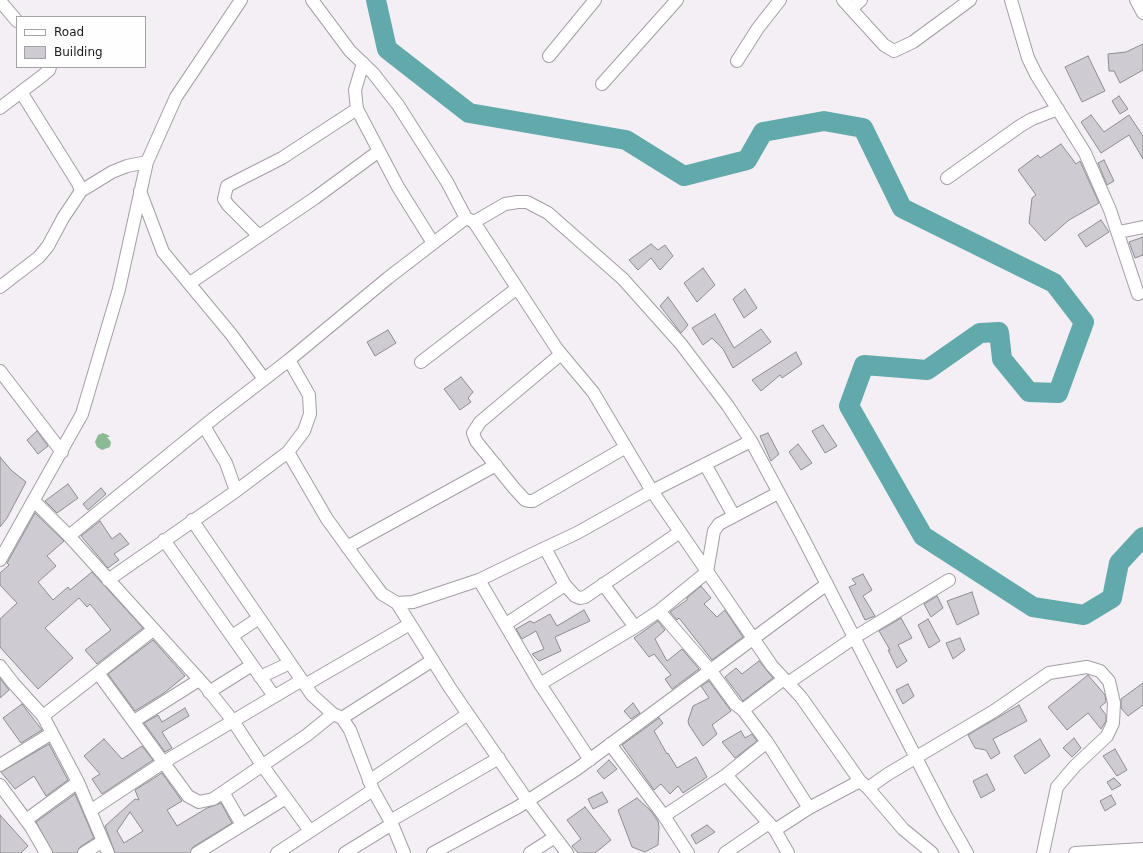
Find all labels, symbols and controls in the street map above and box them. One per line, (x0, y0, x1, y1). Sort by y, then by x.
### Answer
legend (16, 16, 146, 68)
text: Road (54, 25, 84, 39)
text: Building (54, 45, 103, 59)

